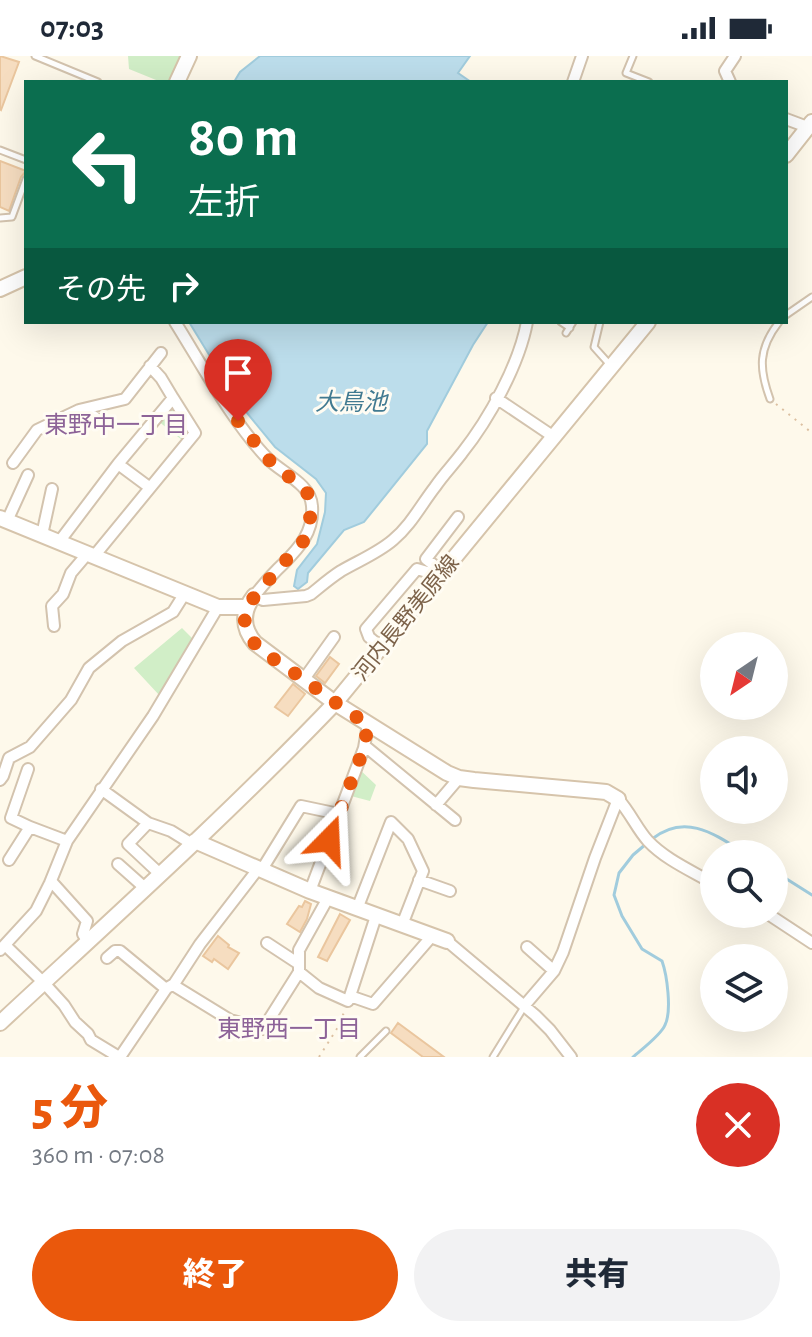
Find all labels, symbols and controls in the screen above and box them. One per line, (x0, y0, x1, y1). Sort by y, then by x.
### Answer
text: 07:03 (40, 13, 104, 43)
text: 80 m (188, 110, 298, 166)
icon: left (56, 112, 160, 216)
text: 左折 (188, 185, 260, 221)
icon: right (162, 264, 206, 308)
text: その先 (56, 275, 146, 305)
pin (204, 339, 272, 421)
icon: arrive (216, 351, 260, 395)
water label: 大鳥池 (315, 389, 389, 415)
district label: 東野中一丁目 (44, 412, 188, 438)
street label: 河内長野美原線 (348, 551, 463, 685)
north arrow (700, 632, 788, 720)
map controls (700, 632, 788, 1032)
button: sound (700, 736, 788, 824)
position arrow (287, 798, 371, 882)
button: search (700, 840, 788, 928)
button: layers (700, 944, 788, 1032)
district label: 東野西一丁目 (217, 1016, 361, 1042)
button: close (696, 1083, 780, 1167)
text: 5 分 (32, 1086, 108, 1134)
text: 360 m · 07:08 (32, 1142, 165, 1168)
button: 終了 (32, 1229, 398, 1321)
button: 共有 (414, 1229, 780, 1321)

